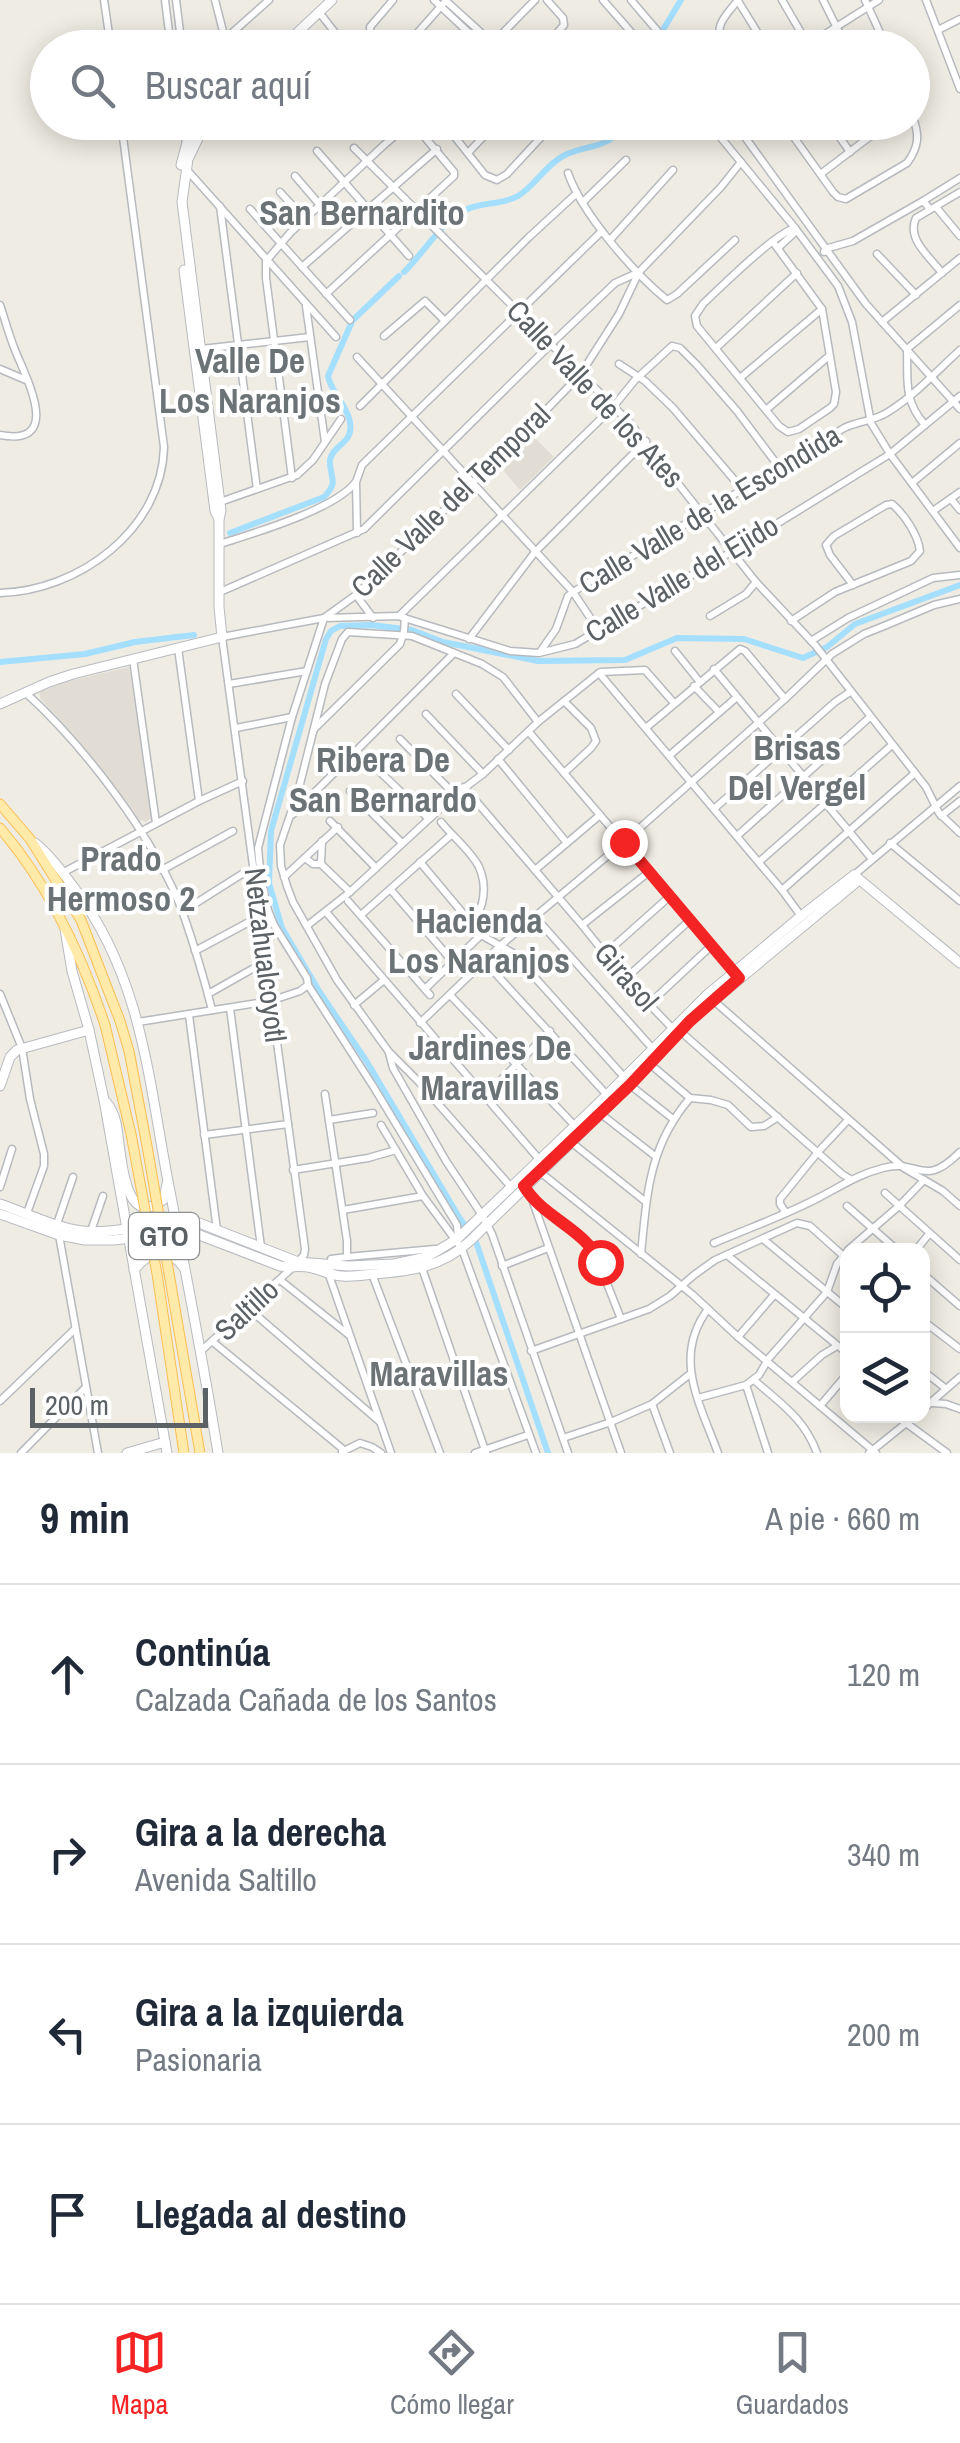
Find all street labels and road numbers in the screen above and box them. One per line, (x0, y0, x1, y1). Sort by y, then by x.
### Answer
street label: Calle Valle de los Ates (498, 291, 693, 496)
street label: Calle Valle del Temporal (342, 395, 559, 606)
street label: Calle Valle de la Escondida (571, 415, 848, 603)
street label: Calle Valle del Ejido (578, 505, 785, 652)
street label: Netzahualcoyotl (235, 866, 297, 1044)
street label: Girasol (586, 933, 668, 1019)
road number: GTO (129, 1213, 199, 1259)
street label: Saltillo (206, 1269, 287, 1349)

